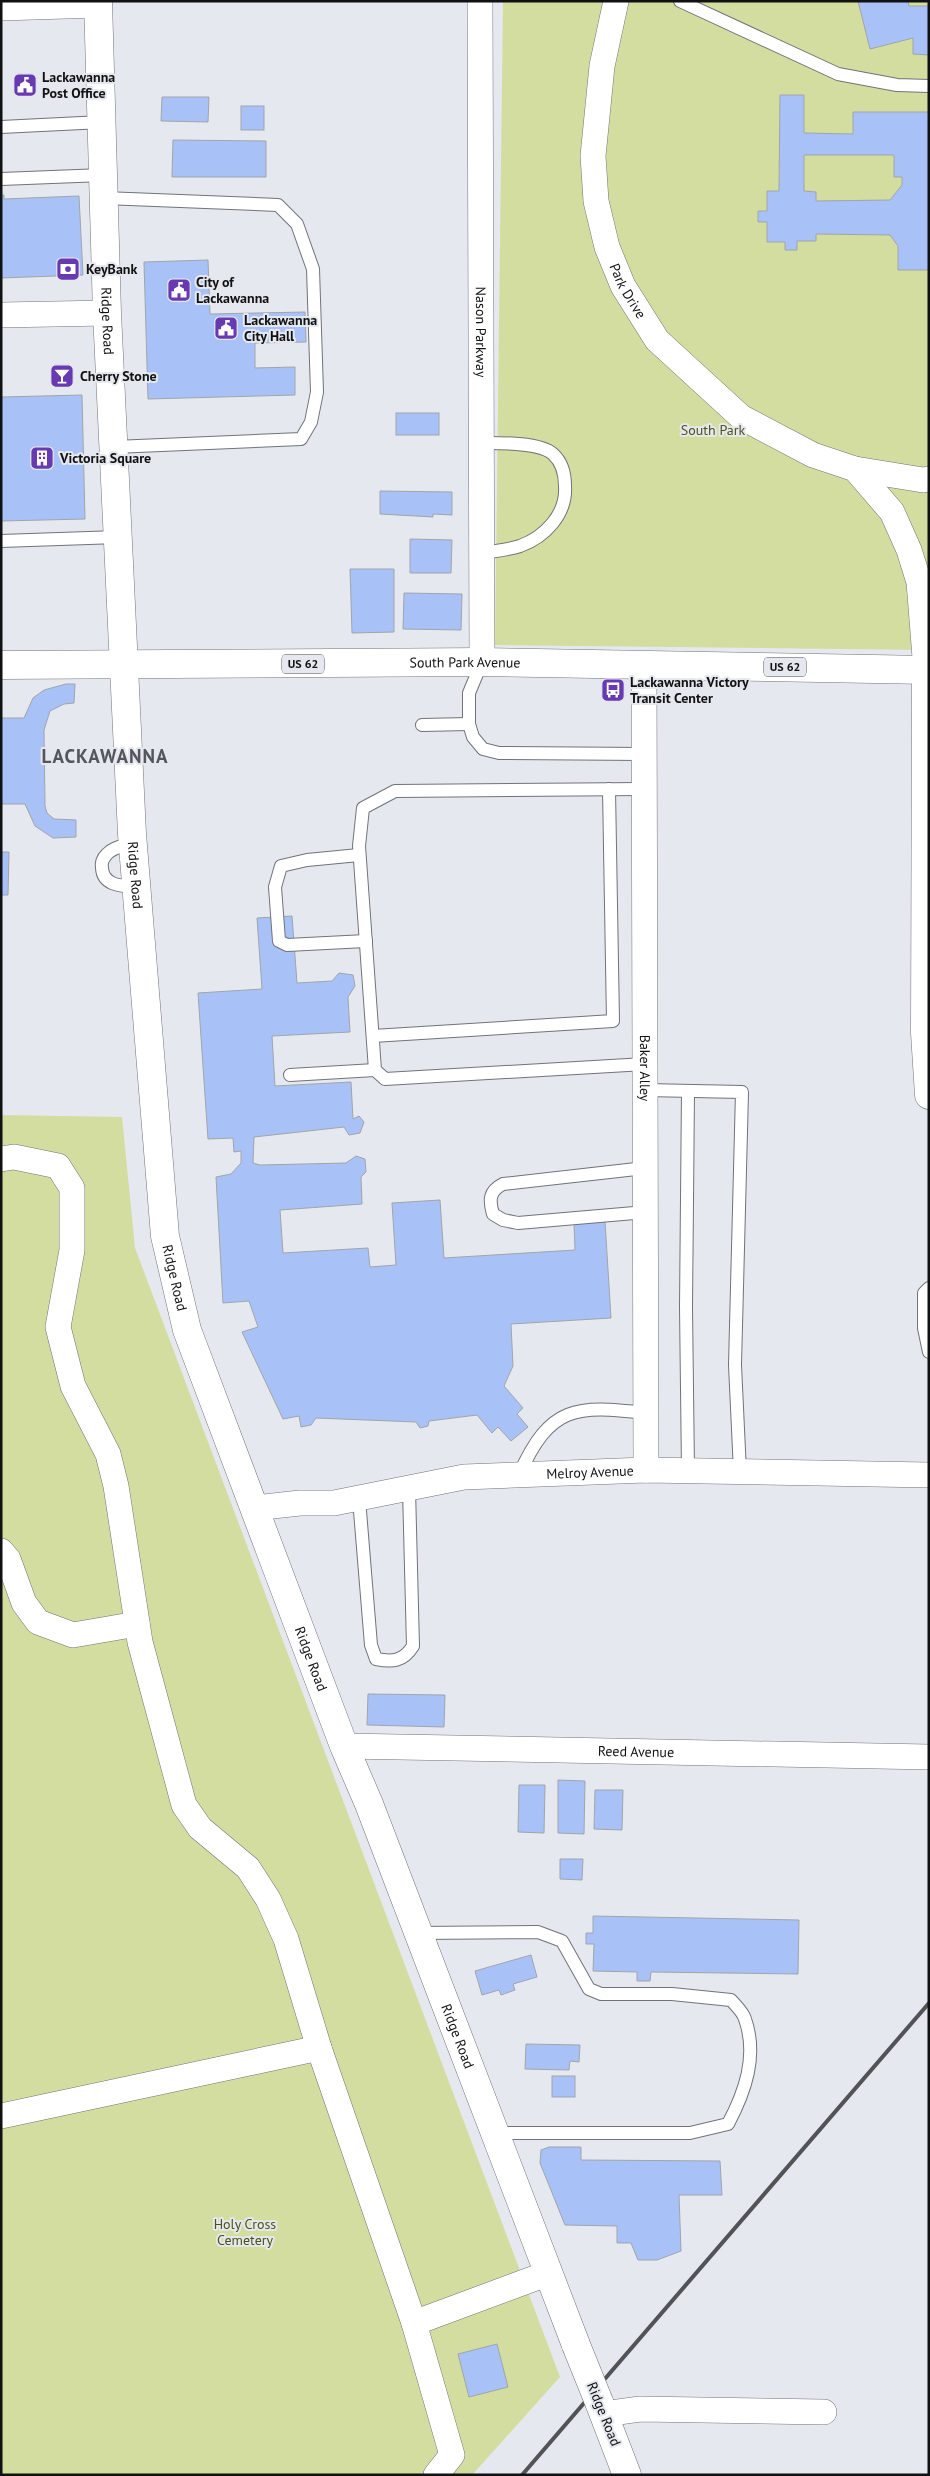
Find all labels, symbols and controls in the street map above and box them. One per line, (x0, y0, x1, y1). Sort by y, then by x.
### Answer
place label: Lackawanna Post Office (42, 68, 115, 102)
public building icon: Lackawanna Post Office (12, 72, 38, 98)
bank icon: KeyBank (55, 256, 81, 282)
place label: KeyBank (86, 260, 137, 278)
street label: Park Drive (606, 261, 650, 322)
place label: City of Lackawanna (196, 273, 269, 307)
public building icon: City of Lackawanna (166, 277, 192, 303)
street label: Ridge Road (97, 287, 118, 355)
street label: Nason Parkway (472, 287, 490, 378)
place label: Lackawanna City Hall (244, 311, 317, 345)
public building icon: Lackawanna City Hall (213, 315, 239, 341)
bar icon: Cherry Stone (49, 363, 75, 389)
place label: Cherry Stone (80, 367, 157, 385)
park label: South Park (681, 421, 745, 439)
building icon: Victoria Square (29, 445, 55, 471)
place label: Victoria Square (59, 449, 151, 467)
street label: South Park Avenue (409, 653, 521, 672)
road number: US 62 (282, 654, 324, 674)
road number: US 62 (764, 658, 806, 676)
place label: Lackawanna Victory Transit Center (630, 673, 749, 707)
bus stop icon: Lackawanna Victory Transit Center (600, 677, 626, 703)
district label: LACKAWANNA (42, 744, 168, 768)
street label: Ridge Road (124, 841, 147, 910)
street label: Baker Alley (636, 1035, 654, 1102)
street label: Ridge Road (158, 1243, 191, 1313)
street label: Melroy Avenue (546, 1461, 634, 1483)
street label: Ridge Road (291, 1624, 331, 1694)
street label: Reed Avenue (598, 1742, 674, 1761)
street label: Ridge Road (437, 2001, 478, 2071)
park label: Holy Cross Cemetery (214, 2215, 276, 2249)
street label: Ridge Road (583, 2379, 625, 2449)

